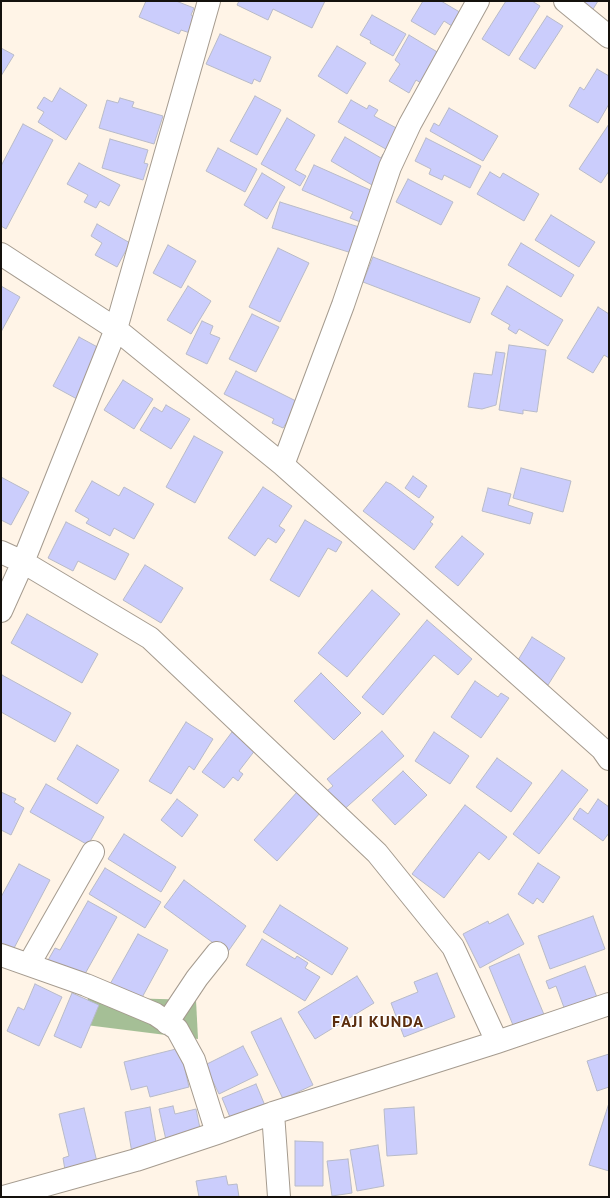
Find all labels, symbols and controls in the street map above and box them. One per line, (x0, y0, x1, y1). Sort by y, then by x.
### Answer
district label: FAJI KUNDA (332, 1012, 424, 1032)

